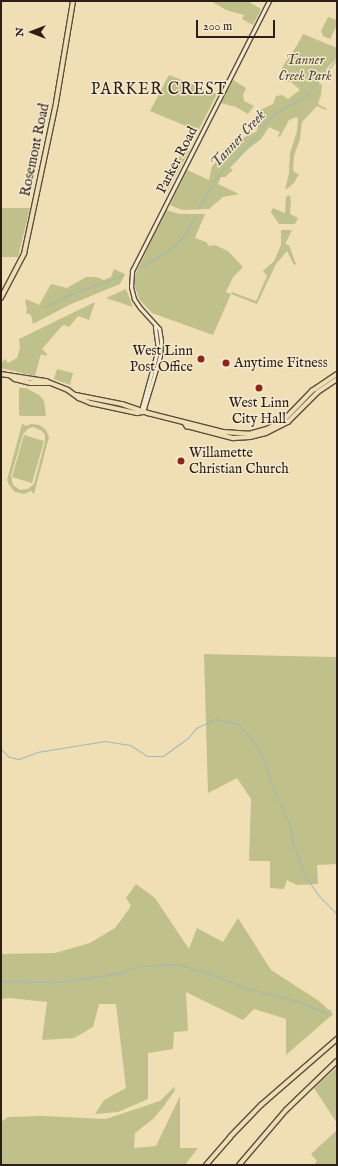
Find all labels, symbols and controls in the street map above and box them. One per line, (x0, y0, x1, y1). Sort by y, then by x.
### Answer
north arrow (12, 12, 52, 52)
scale bar (198, 12, 277, 38)
text: 200 m (203, 19, 232, 34)
text: N (13, 27, 27, 37)
park label: Tanner Creek Park (278, 52, 332, 84)
district label: PARKER CREST (91, 80, 227, 100)
street label: Rosemont Road (17, 102, 53, 198)
water label: Tanner Creek (207, 106, 269, 172)
street label: Parker Road (153, 124, 201, 196)
place label: West Linn Post Office (130, 343, 193, 376)
marker: West Linn Post Office (196, 354, 206, 364)
place label: Anytime Fitness (234, 355, 328, 371)
marker: Anytime Fitness (221, 358, 231, 368)
marker: West Linn City Hall (254, 383, 264, 393)
place label: West Linn City Hall (229, 395, 289, 428)
place label: Willamette Christian Church (189, 445, 289, 478)
marker: Willamette Christian Church (176, 456, 186, 466)

